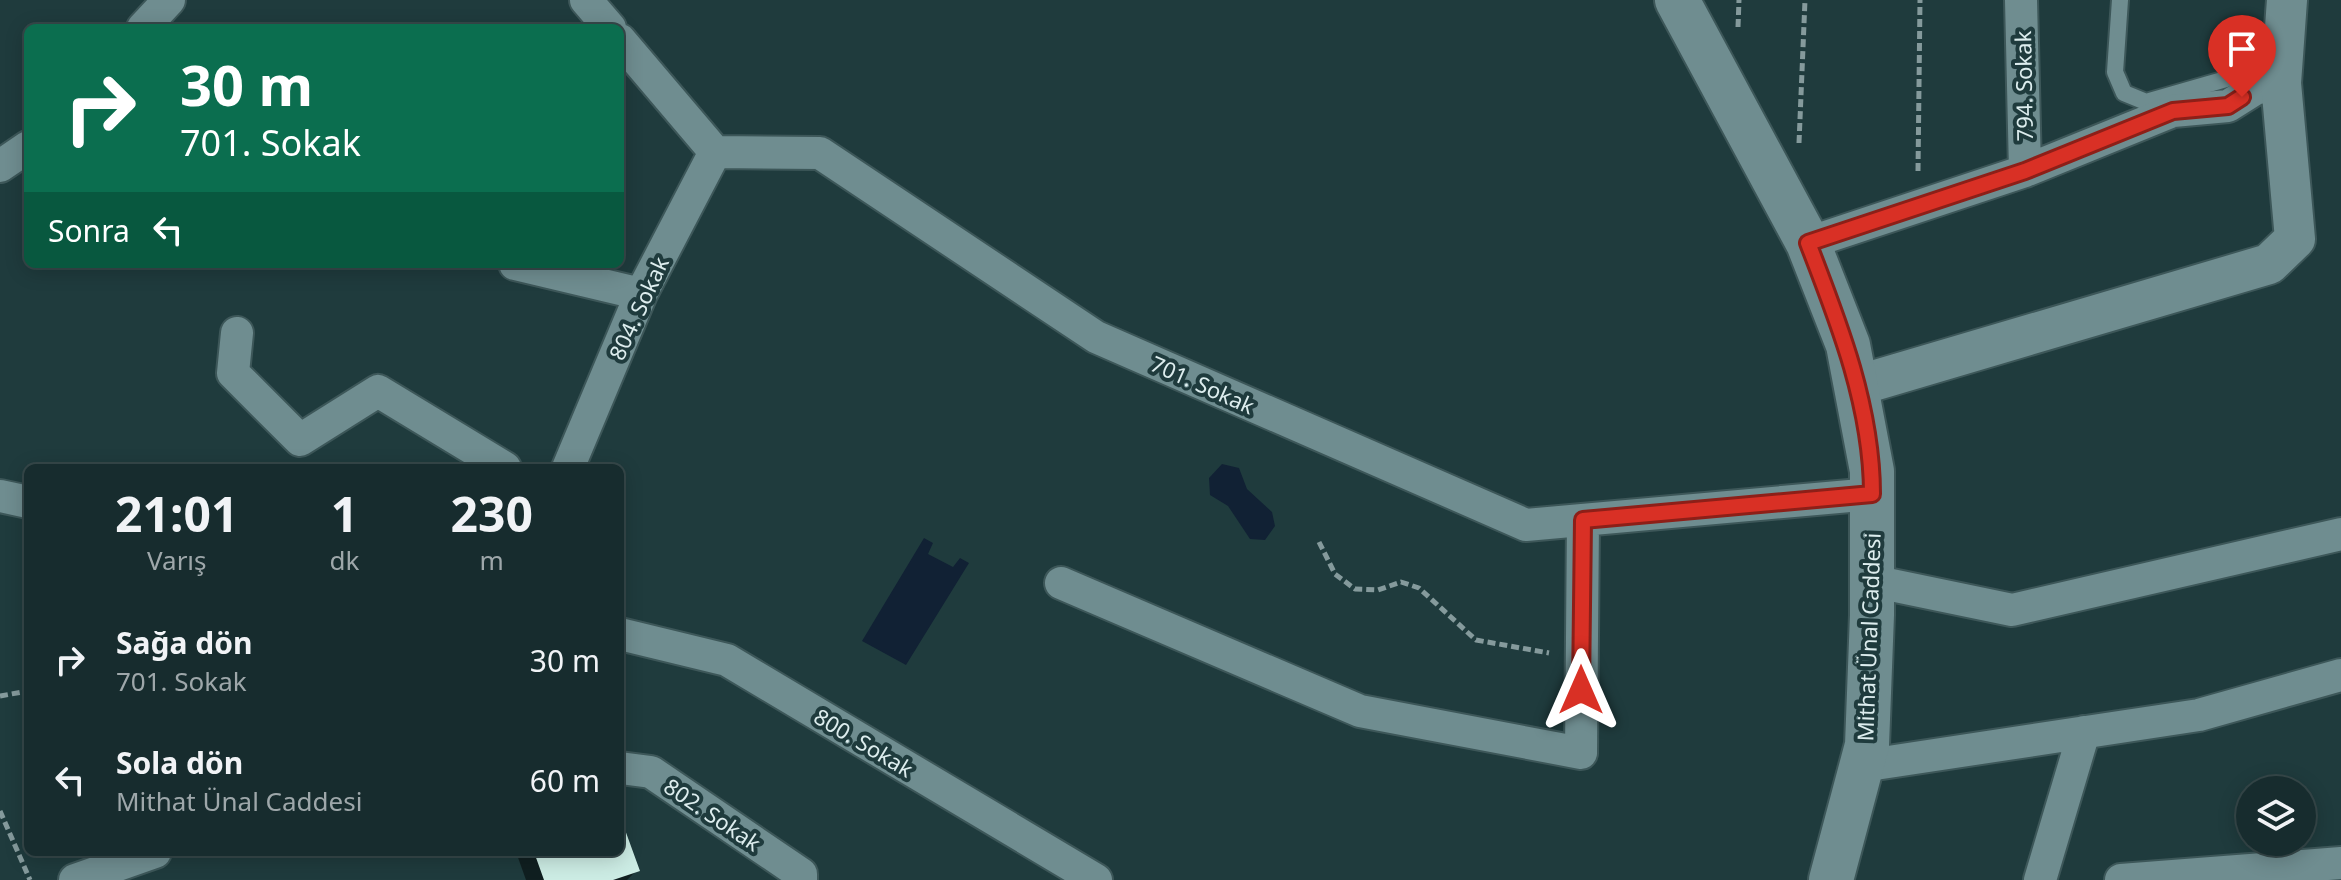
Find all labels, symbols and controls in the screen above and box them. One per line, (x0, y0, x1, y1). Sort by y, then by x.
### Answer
pin (2208, 15, 2276, 97)
icon: arrive (2220, 27, 2264, 71)
street label: 794. Sokak (2007, 30, 2039, 142)
text: 30 m (180, 46, 313, 122)
icon: right (48, 56, 152, 160)
text: 701. Sokak (180, 118, 361, 167)
icon: left (146, 208, 190, 252)
text: Sonra (48, 210, 130, 251)
street label: 804. Sokak (601, 251, 675, 364)
street label: 701. Sokak (1146, 348, 1260, 420)
text: 21:01 (115, 481, 238, 546)
text: 1 (331, 481, 358, 546)
text: 230 (451, 481, 533, 546)
street label: Mithat Ünal Caddesi (1849, 532, 1887, 742)
text: Varış (147, 542, 207, 578)
text: dk (330, 542, 359, 578)
text: m (480, 542, 504, 578)
text: Sağa dön (116, 622, 252, 663)
icon: right (48, 638, 92, 682)
text: 30 m (530, 640, 600, 681)
position arrow (1539, 648, 1623, 732)
text: 701. Sokak (116, 663, 247, 699)
street label: 800. Sokak (809, 701, 919, 783)
text: Sola dön (116, 742, 243, 783)
icon: left (48, 758, 92, 802)
text: 60 m (530, 760, 600, 801)
street label: 802. Sokak (659, 771, 767, 857)
map controls (2236, 776, 2316, 856)
button: layers (2236, 776, 2316, 856)
text: Mithat Ünal Caddesi (116, 783, 362, 819)

